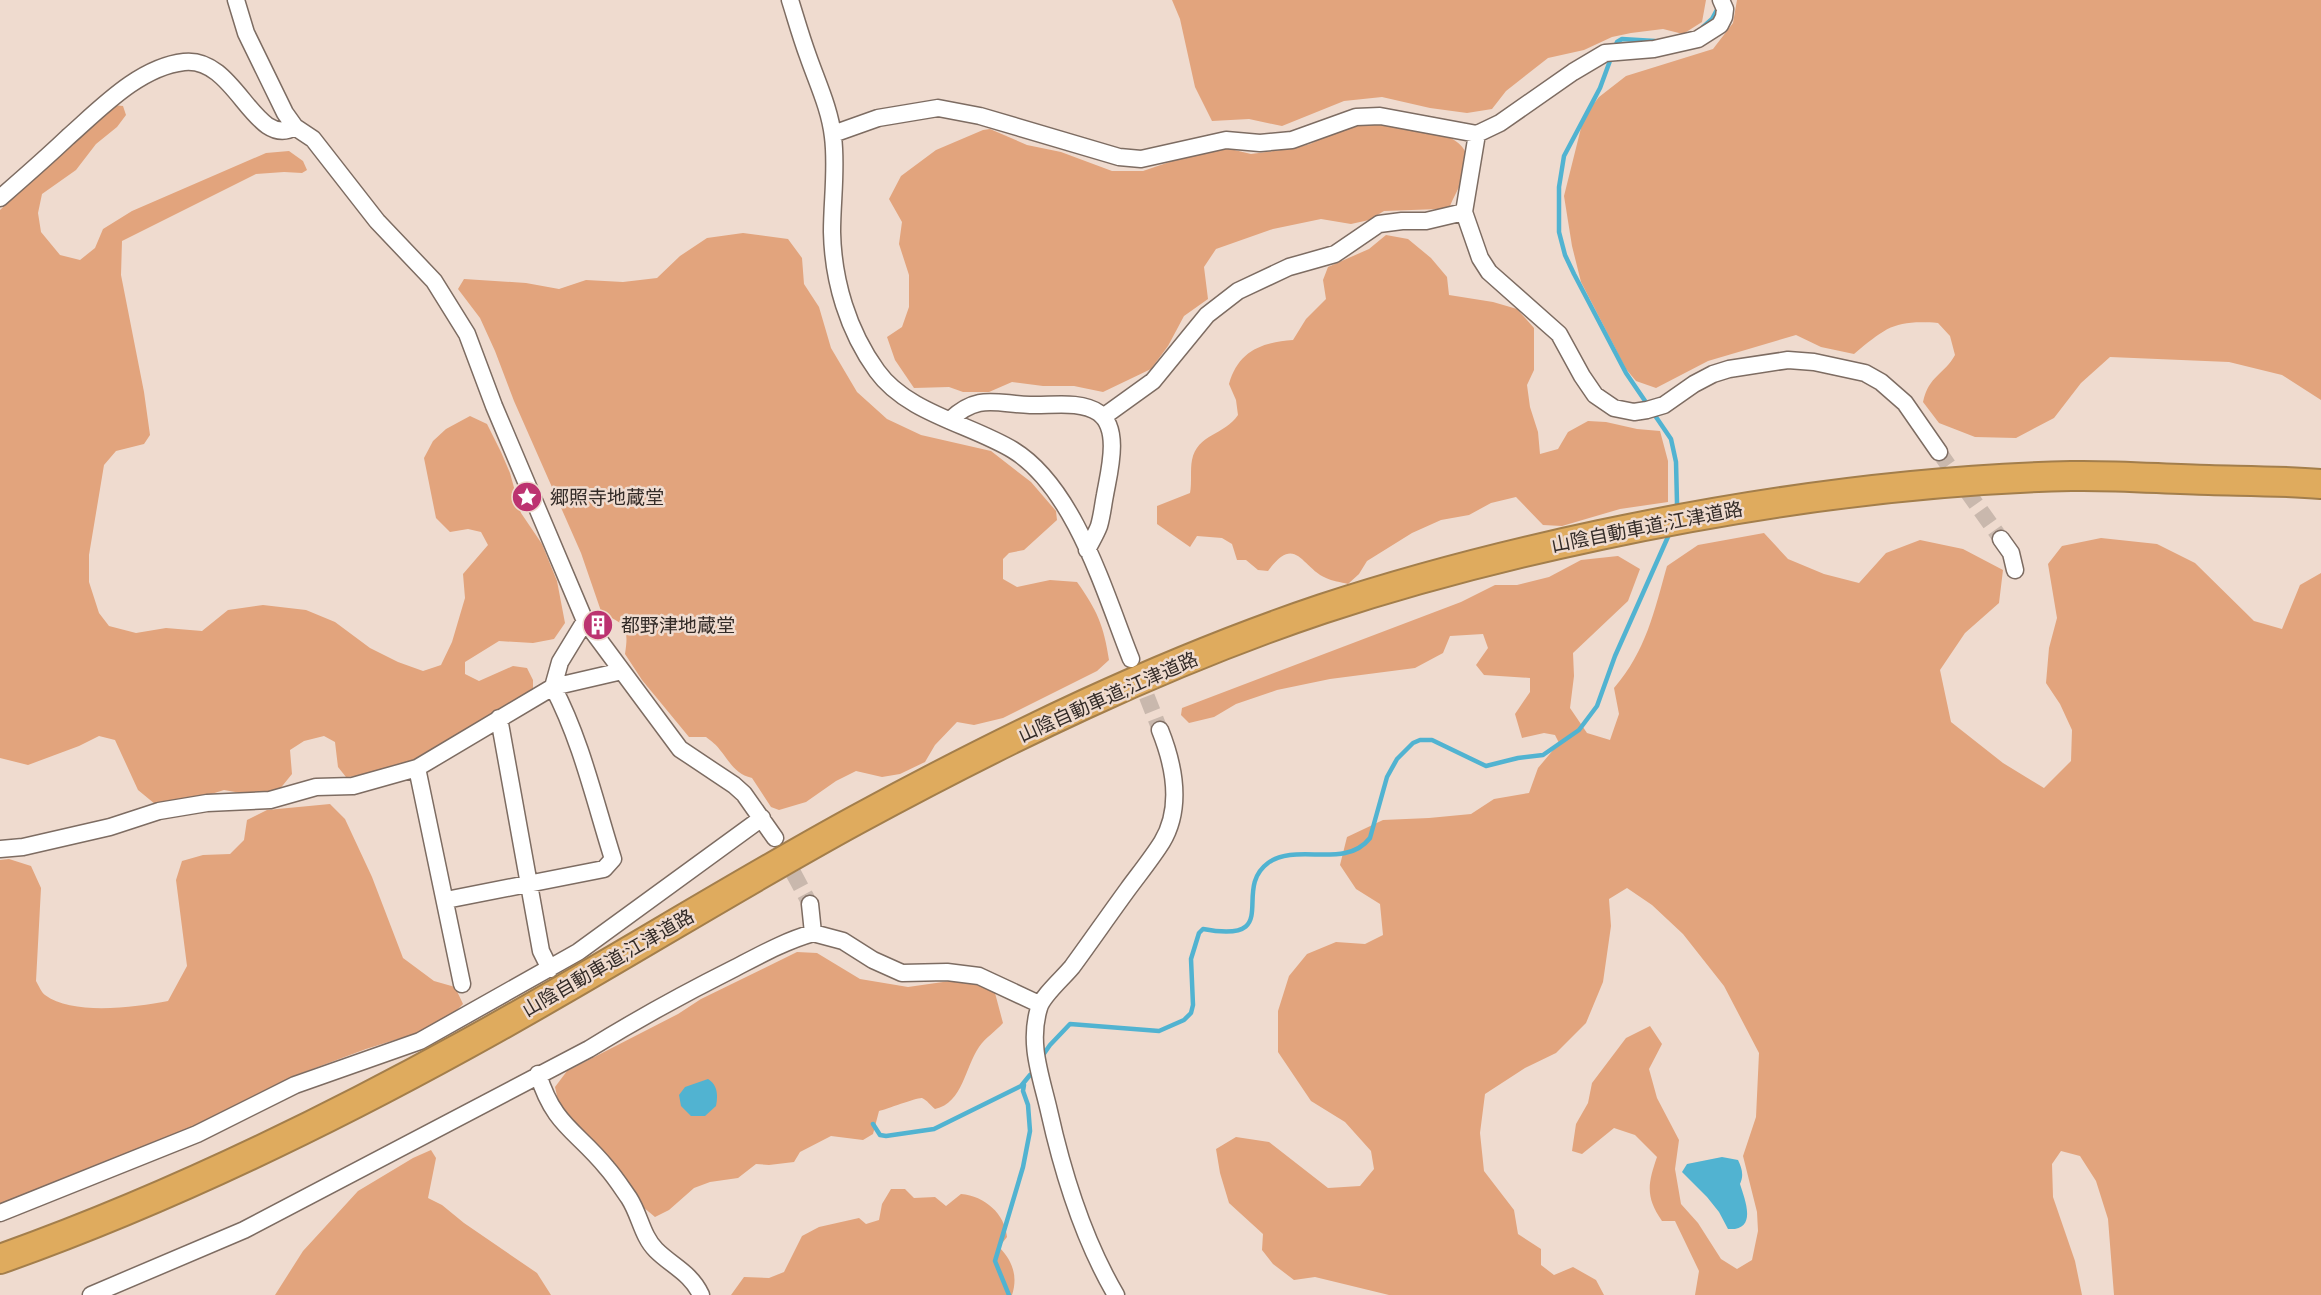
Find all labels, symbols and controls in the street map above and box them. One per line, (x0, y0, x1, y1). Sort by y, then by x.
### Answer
place icon: 郷照寺地蔵堂 (510, 480, 544, 514)
place label: 郷照寺地蔵堂 (550, 485, 664, 510)
street label: 山陰自動車道;江津道路 (1549, 496, 1745, 558)
building icon: 都野津地蔵堂 (581, 608, 615, 642)
place label: 都野津地蔵堂 (621, 613, 735, 638)
street label: 山陰自動車道;江津道路 (1014, 646, 1202, 748)
street label: 山陰自動車道;江津道路 (518, 904, 698, 1022)

